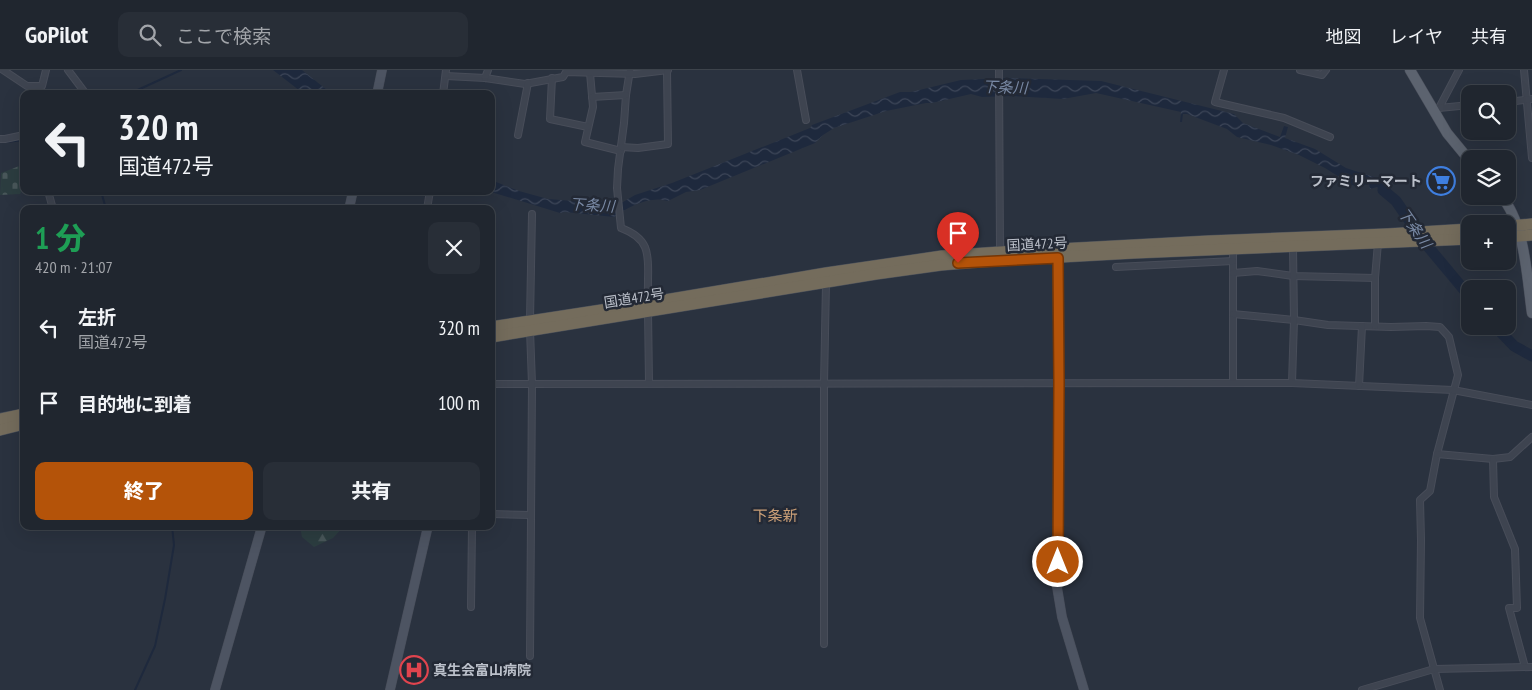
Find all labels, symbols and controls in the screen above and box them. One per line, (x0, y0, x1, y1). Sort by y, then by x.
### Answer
search box (118, 12, 468, 57)
text: GoPilot (25, 19, 88, 50)
icon: search (136, 21, 164, 49)
text: ここで検索 (176, 24, 271, 48)
text: 地図 (1326, 25, 1362, 48)
text: レイヤ (1390, 25, 1443, 48)
text: 共有 (1471, 25, 1507, 48)
water label: 下条川 (982, 77, 1030, 97)
map controls (1461, 85, 1516, 335)
button: search (1461, 85, 1516, 140)
text: 320 m (118, 104, 199, 150)
icon: left (35, 110, 100, 175)
button: layers (1461, 150, 1516, 205)
text: 国道472号 (118, 152, 214, 180)
supermarket icon: ファミリーマート (1426, 166, 1456, 196)
place label: ファミリーマート (1310, 172, 1422, 190)
water label: 下条川 (569, 194, 617, 216)
water label: 下条川 (1394, 204, 1437, 254)
pin (937, 212, 979, 263)
button: + (1461, 215, 1516, 270)
text: 1 分 (35, 218, 86, 257)
icon: arrive (944, 219, 972, 247)
button: close (428, 222, 480, 274)
street label: 国道472号 (1006, 233, 1068, 255)
text: 420 m · 21:07 (35, 257, 113, 277)
button: − (1461, 280, 1516, 335)
street label: 国道472号 (603, 284, 665, 312)
text: 左折 (78, 305, 116, 329)
icon: left (35, 314, 63, 342)
text: 320 m (438, 316, 480, 340)
text: 国道472号 (78, 332, 148, 352)
icon: arrive (35, 389, 63, 417)
text: 100 m (438, 391, 480, 415)
text: 目的地に到着 (78, 392, 192, 416)
button: 終了 (35, 462, 253, 520)
button: 共有 (263, 462, 480, 520)
district label: 下条新 (752, 506, 798, 525)
position arrow (1031, 535, 1083, 587)
hospital icon: 真生会富山病院 (399, 655, 429, 685)
place label: 真生会富山病院 (433, 661, 531, 679)

